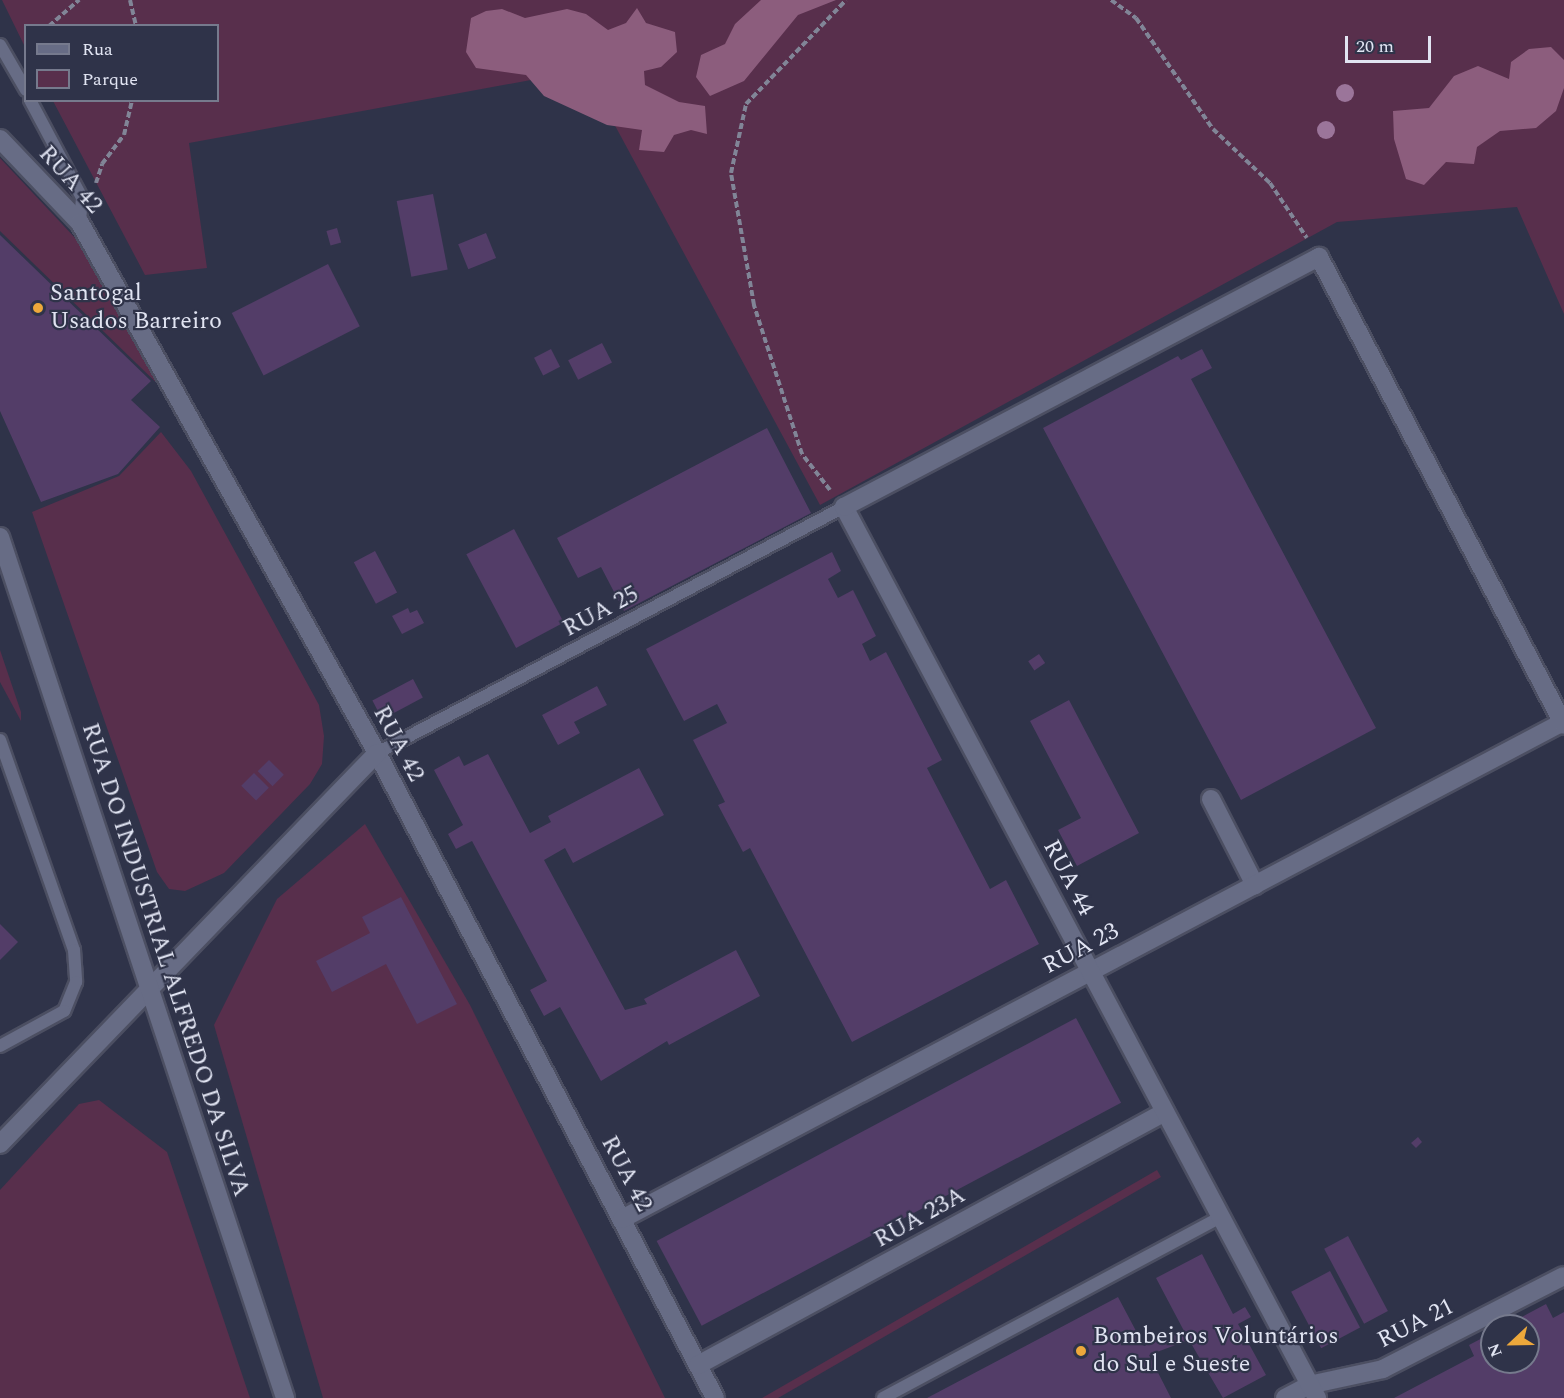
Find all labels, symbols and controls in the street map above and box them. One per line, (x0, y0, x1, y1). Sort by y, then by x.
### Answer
legend (24, 24, 219, 102)
scale bar (1348, 24, 1434, 62)
text: 20 m (1356, 33, 1394, 60)
text: Rua (82, 36, 113, 63)
text: Parque (82, 66, 138, 93)
street label: RUA 42 (32, 140, 108, 220)
place label: Santogal Usados Barreiro (50, 280, 222, 336)
marker: Santogal Usados Barreiro (31, 301, 45, 315)
street label: RUA 25 (558, 580, 644, 644)
street label: RUA 42 (366, 701, 430, 787)
street label: RUA DO INDUSTRIAL ALFREDO DA SILVA (75, 720, 255, 1200)
street label: RUA 44 (1036, 835, 1100, 921)
street label: RUA 23 (1038, 917, 1124, 981)
street label: RUA 42 (594, 1131, 658, 1217)
street label: RUA 23A (869, 1181, 971, 1255)
street label: RUA 21 (1373, 1293, 1459, 1355)
north arrow (1480, 1314, 1540, 1374)
place label: Bombeiros Voluntários do Sul e Sueste (1093, 1323, 1339, 1379)
text: N (1482, 1339, 1509, 1361)
marker: Bombeiros Voluntários do Sul e Sueste (1074, 1344, 1088, 1358)

